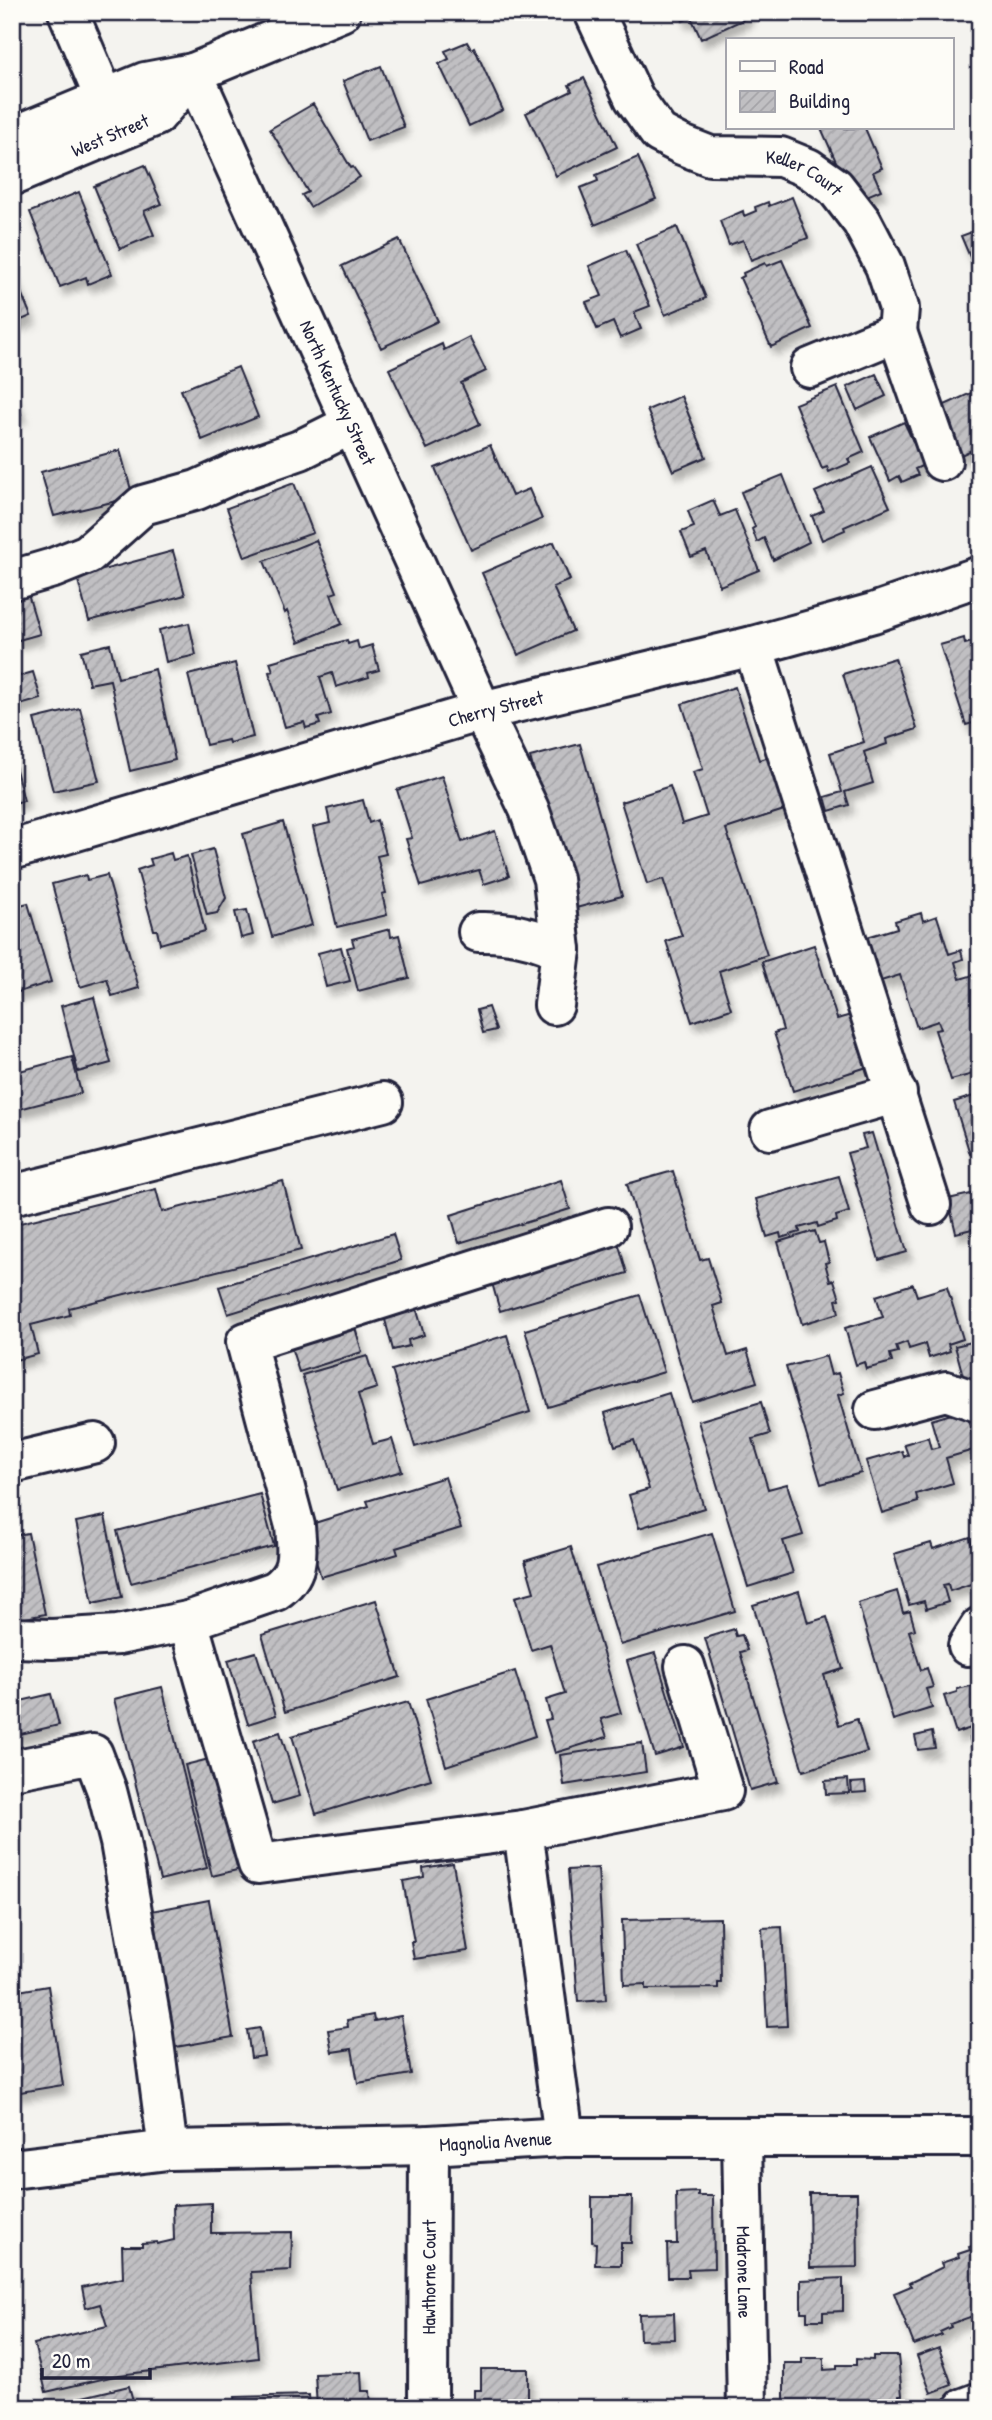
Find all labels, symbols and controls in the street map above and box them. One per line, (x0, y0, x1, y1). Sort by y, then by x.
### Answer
legend (726, 38, 954, 130)
text: Road (789, 52, 823, 81)
text: Building (789, 86, 850, 115)
street label: West Street (67, 107, 153, 163)
street label: Keller Court (766, 144, 850, 201)
street label: North Kentucky Street (294, 316, 382, 470)
street label: Cherry Street (445, 684, 546, 733)
street label: Magnolia Avenue (439, 2125, 553, 2157)
street label: Hawthorne Court (415, 2219, 442, 2334)
street label: Madrone Lane (731, 2226, 758, 2319)
scale bar (42, 2336, 150, 2380)
text: 20 m (52, 2346, 90, 2375)

